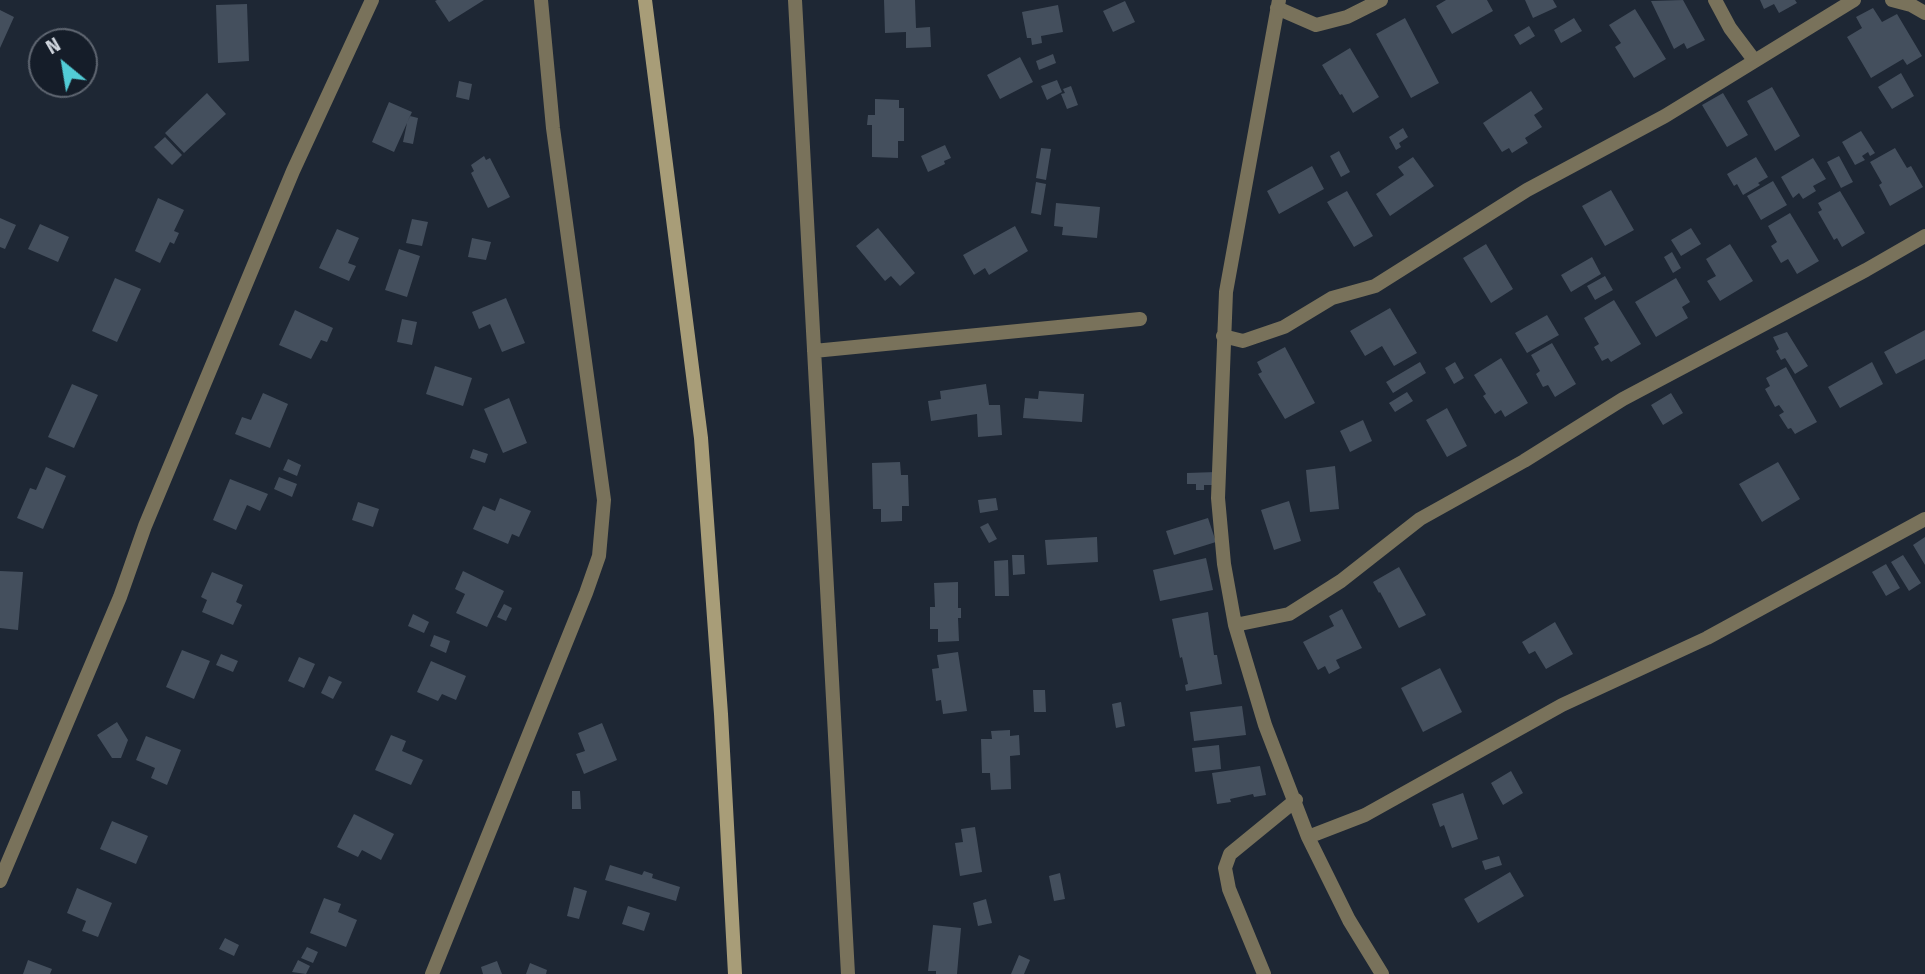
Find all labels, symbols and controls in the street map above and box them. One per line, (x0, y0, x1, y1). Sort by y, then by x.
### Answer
north arrow (28, 28, 98, 98)
text: N (42, 33, 64, 59)

